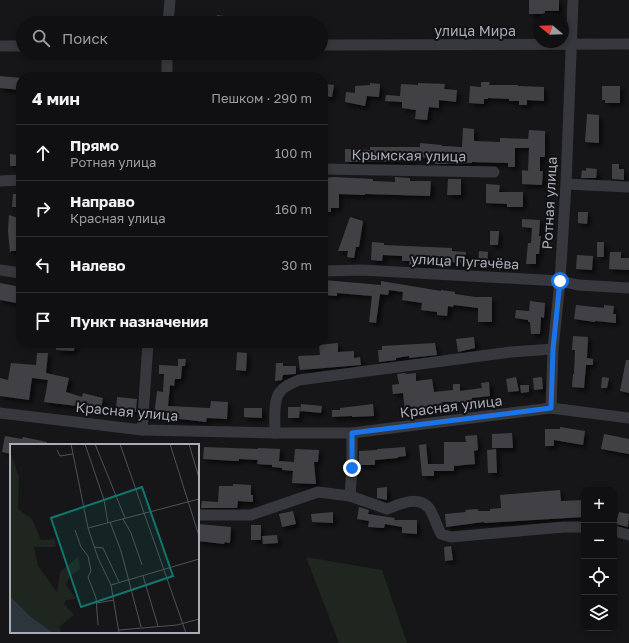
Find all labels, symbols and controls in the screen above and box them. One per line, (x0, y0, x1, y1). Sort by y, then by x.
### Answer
north arrow (533, 12, 569, 48)
search box (16, 16, 328, 60)
street label: улица Мира (434, 22, 516, 39)
icon: search (30, 27, 52, 49)
text: Поиск (62, 29, 108, 47)
text: 4 мин (32, 88, 80, 109)
text: Пешком · 290 m (211, 90, 312, 106)
text: Прямо (70, 136, 119, 154)
icon: ahead (32, 142, 54, 164)
text: 100 m (275, 145, 312, 161)
street label: Крымская улица (352, 146, 466, 164)
text: Ротная улица (70, 154, 156, 170)
street label: Ротная улица (538, 156, 560, 250)
text: Направо (70, 192, 135, 210)
icon: right (32, 198, 54, 220)
text: 160 m (275, 201, 312, 217)
text: Красная улица (70, 210, 166, 226)
street label: улица Пугачёва (410, 250, 520, 272)
icon: left (32, 254, 54, 276)
text: Налево (70, 256, 126, 274)
text: 30 m (282, 257, 312, 273)
route start (551, 272, 569, 290)
icon: arrive (32, 310, 54, 332)
text: Пункт назначения (70, 312, 208, 330)
street label: Красная улица (399, 391, 503, 421)
street label: Красная улица (75, 398, 179, 424)
inset map (10, 444, 199, 633)
route end (343, 459, 361, 477)
map controls (581, 487, 617, 631)
button: + (581, 487, 617, 523)
button: − (581, 523, 617, 559)
button: locate (581, 559, 617, 595)
button: layers (581, 595, 617, 631)

